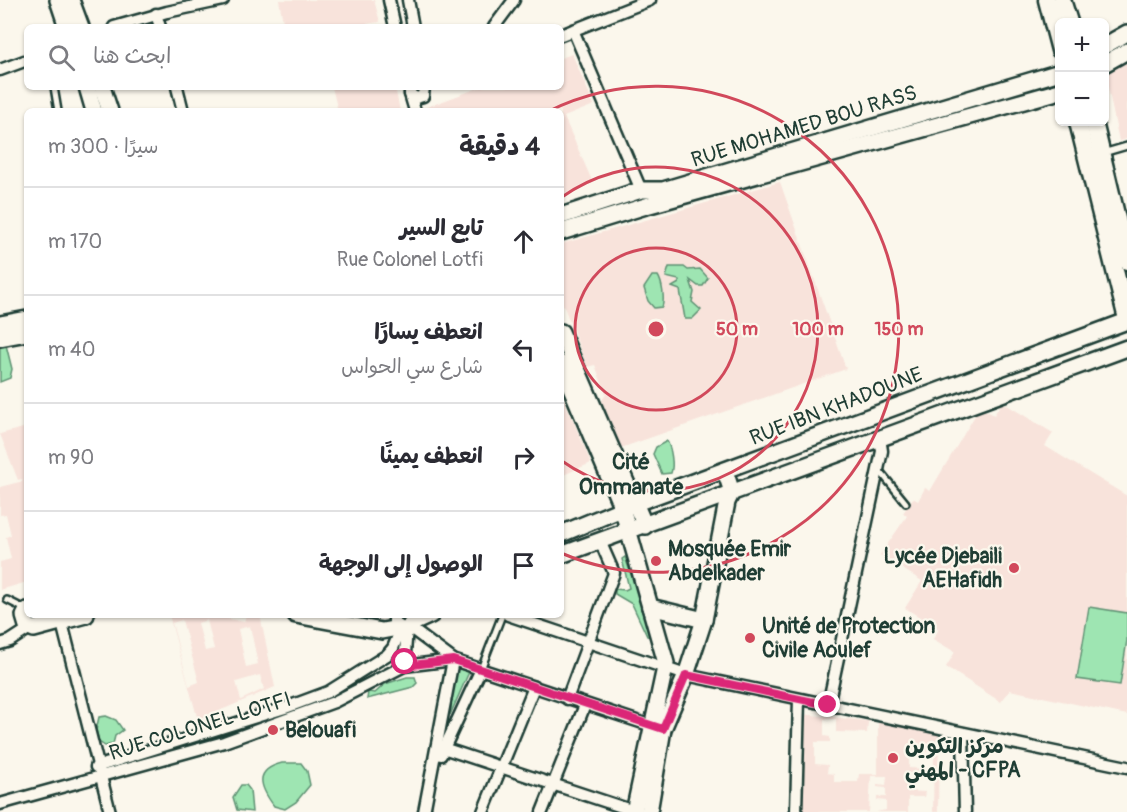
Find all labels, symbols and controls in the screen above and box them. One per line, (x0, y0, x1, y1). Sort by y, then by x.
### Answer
map controls (1055, 18, 1109, 126)
button: + (1055, 18, 1109, 72)
search box (24, 24, 564, 90)
icon: search (45, 41, 78, 74)
text: ابحث هنا (93, 42, 171, 70)
button: − (1055, 72, 1109, 126)
street label: RUE MOHAMED BOU RASS (688, 79, 920, 174)
text: 4 دقيقة (459, 131, 540, 163)
text: سيرًا · 300 m (48, 134, 159, 159)
text: تابع السير (400, 214, 483, 242)
icon: ahead (507, 225, 540, 258)
text: 170 m (48, 229, 102, 254)
text: Rue Colonel Lotfi (337, 247, 483, 272)
text: انعطف يسارًا (374, 318, 483, 346)
text: 50 m (716, 318, 758, 341)
text: 100 m (792, 318, 844, 341)
text: 150 m (875, 318, 924, 341)
centre of rings (646, 319, 666, 339)
icon: left (507, 333, 540, 366)
text: 40 m (48, 337, 95, 362)
text: شارع سي الحواس (341, 354, 483, 379)
street label: RUE IBN KHADOUNE (746, 361, 927, 452)
icon: right (507, 441, 540, 474)
text: انعطف يمينًا (380, 442, 483, 470)
text: 90 m (48, 445, 94, 470)
district label: Cité Ommanate (579, 448, 684, 501)
place label: Mosquée Emir Abdelkader (668, 536, 792, 587)
place label: Lycée Djebaili AEHafidh (884, 543, 1002, 594)
icon: arrive (507, 549, 540, 582)
text: الوصول إلى الوجهة (319, 550, 483, 578)
marker: Mosquée Emir Abdelkader (649, 554, 663, 568)
marker: Lycée Djebaili AEHafidh (1007, 561, 1021, 575)
place label: Unité de Protection Civile Aoulef (762, 613, 935, 664)
marker: Unité de Protection Civile Aoulef (743, 631, 757, 645)
route start (391, 648, 417, 674)
street label: RUE COLONEL LOTFI (106, 686, 295, 767)
route end (814, 691, 840, 717)
place label: Belouafi (285, 717, 356, 744)
marker: Belouafi (266, 723, 280, 737)
place label: مركز التكوين المهني - CFPA (905, 733, 1021, 789)
marker: مركز التكوين المهني - CFPA (886, 751, 900, 765)

